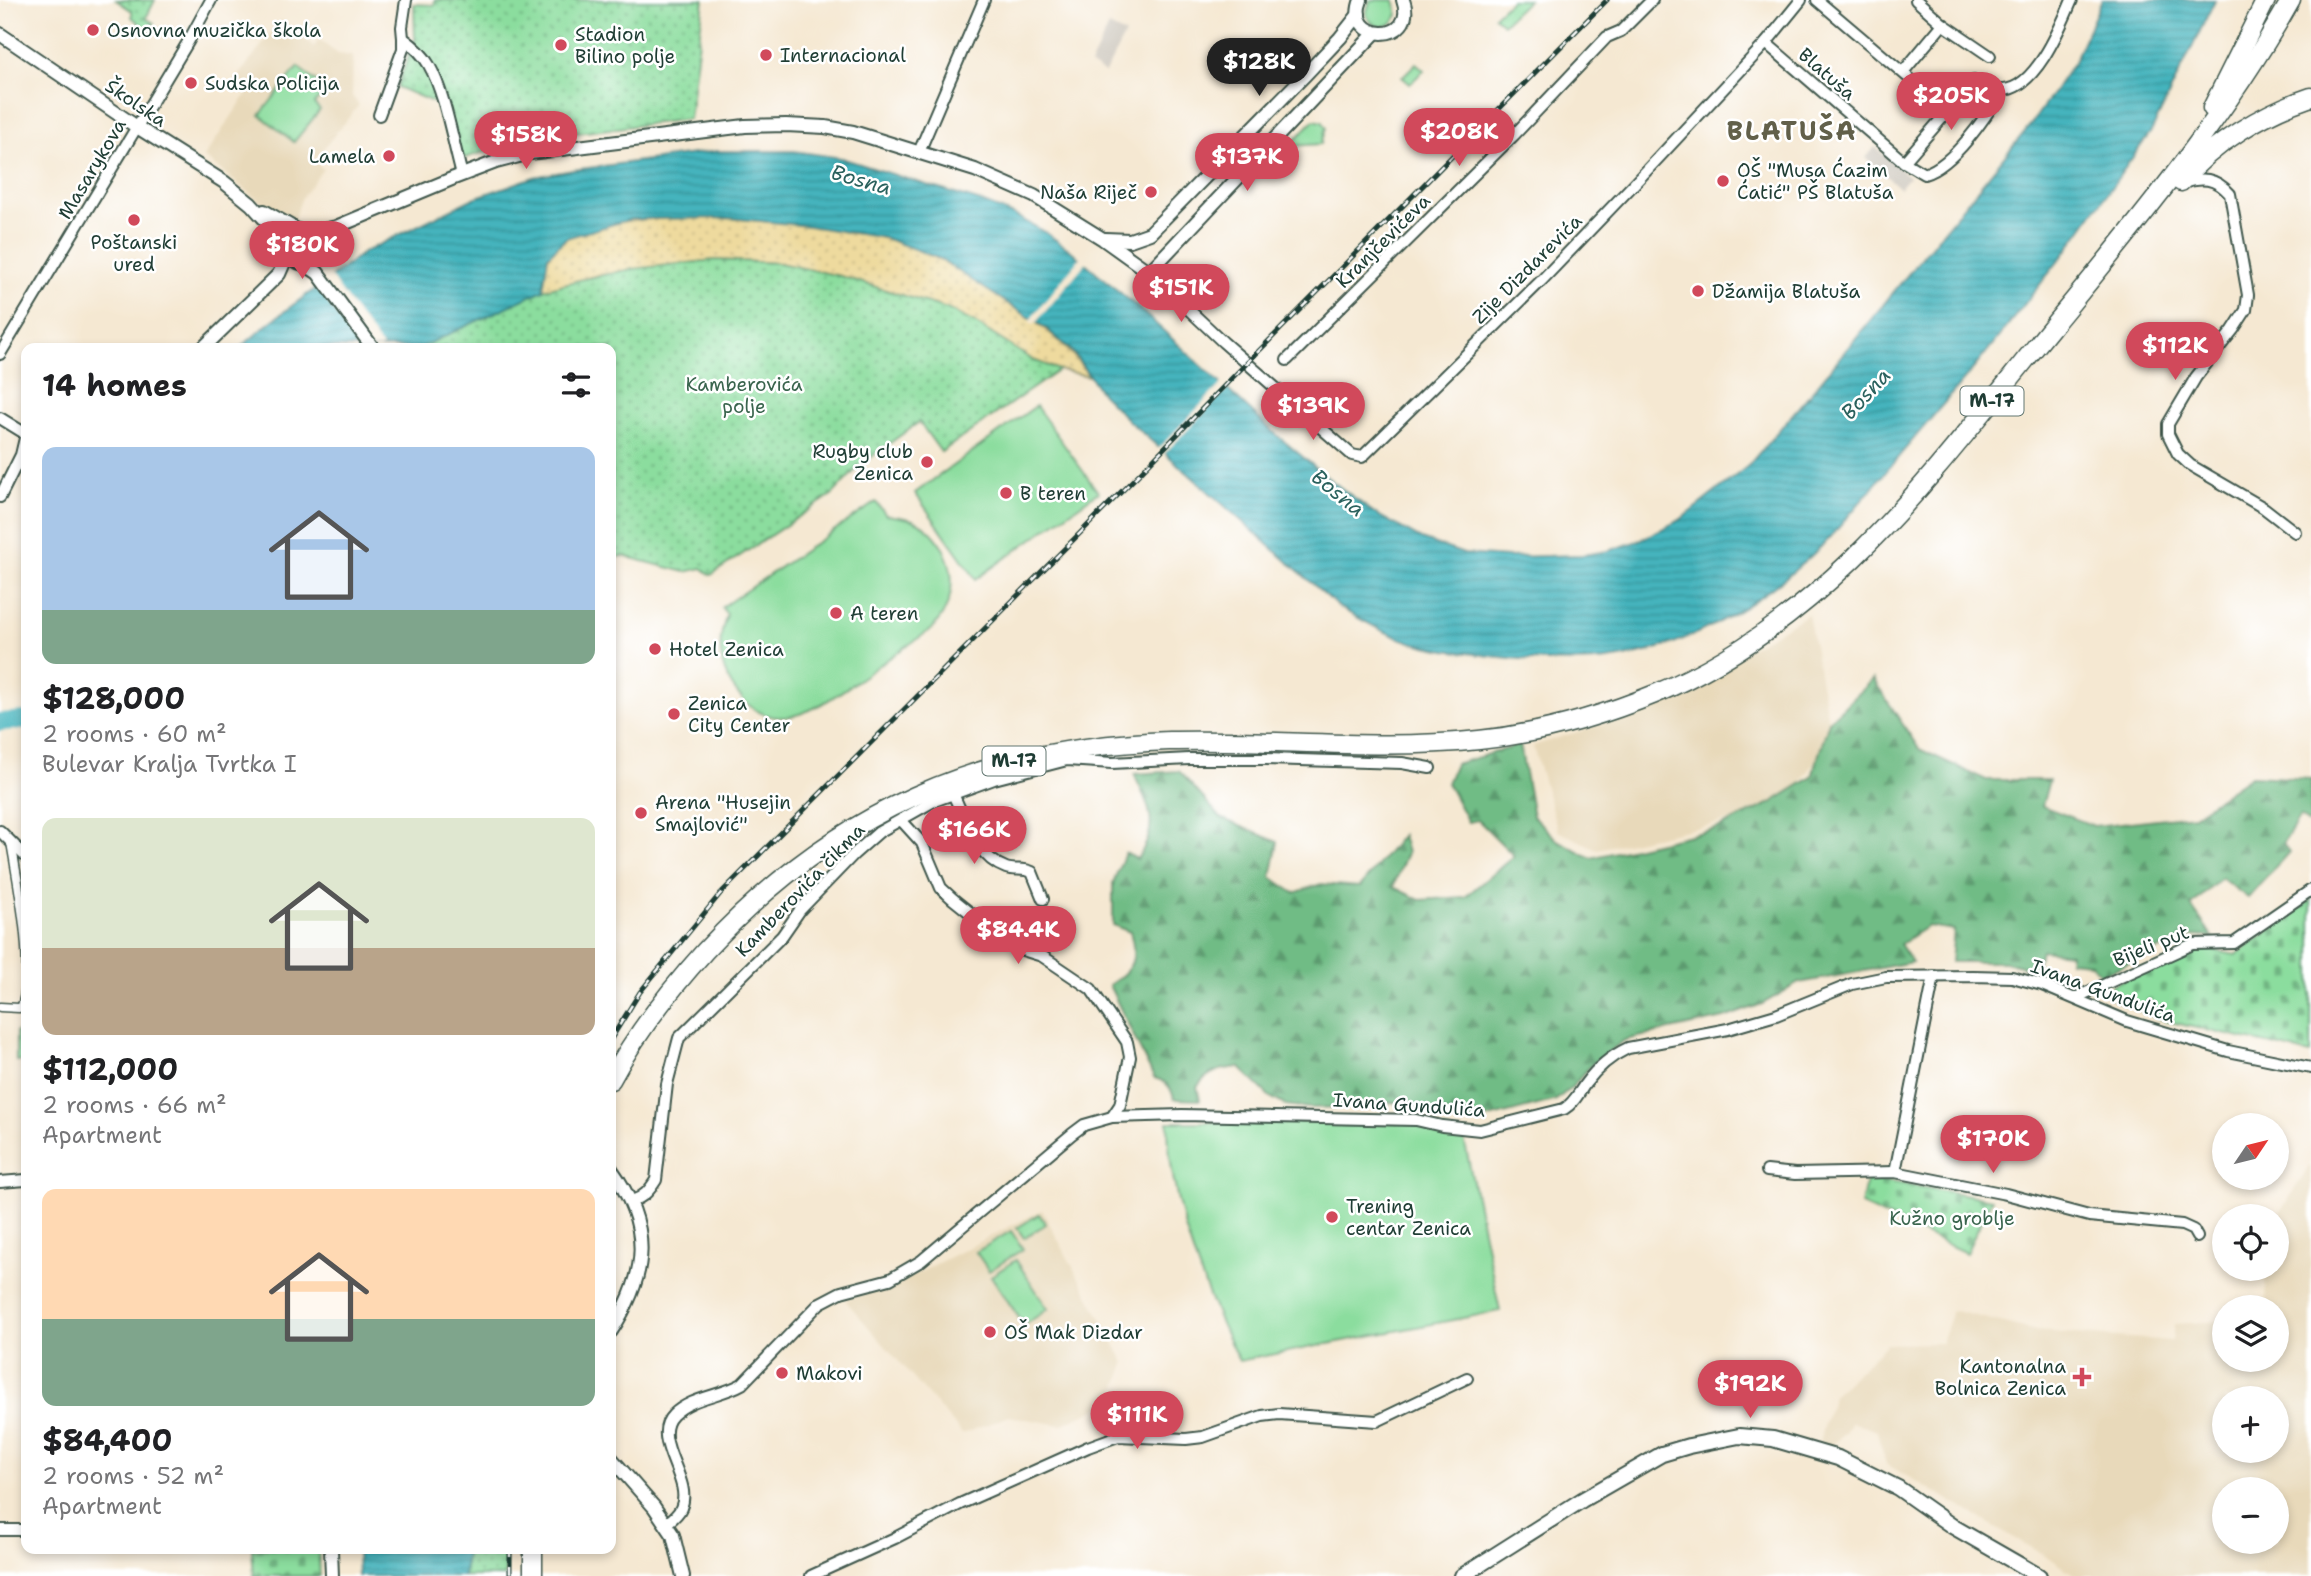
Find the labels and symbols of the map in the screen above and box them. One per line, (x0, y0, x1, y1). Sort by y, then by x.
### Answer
place label: Osnovna muzička škola (107, 18, 321, 43)
marker: Osnovna muzička škola (85, 22, 101, 38)
place label: Stadion Bilino polje (575, 22, 675, 69)
marker: Stadion Bilino polje (553, 37, 569, 53)
pin: $128K (1210, 38, 1308, 98)
street label: Blatuša (1793, 42, 1861, 106)
place label: Internacional (780, 43, 906, 68)
marker: Internacional (758, 47, 774, 63)
place label: Sudska Policija (205, 71, 340, 96)
pin: $205K (1902, 72, 2000, 132)
street label: Školska (100, 73, 172, 133)
marker: Sudska Policija (183, 75, 199, 91)
pin: $208K (1410, 108, 1508, 168)
pin: $158K (477, 111, 575, 171)
district label: BLATUŠA (1727, 113, 1857, 148)
street label: Masarykova (52, 114, 132, 224)
pin: $137K (1198, 134, 1296, 193)
place label: Lamela (309, 144, 375, 169)
marker: Lamela (381, 148, 397, 164)
place label: OŠ "Musa Ćazim Ćatić" PŠ Blatuša (1737, 157, 1894, 205)
water label: Bosna (828, 158, 894, 202)
marker: OŠ "Musa Ćazim Ćatić" PŠ Blatuša (1715, 173, 1731, 189)
place label: Naša Riječ (1040, 180, 1137, 205)
marker: Naša Riječ (1143, 184, 1159, 200)
street label: Kranjčevićeva (1330, 188, 1436, 294)
street label: Zije Dizdarevića (1467, 209, 1587, 329)
marker: Poštanski ured (126, 212, 142, 228)
pin: $180K (253, 222, 351, 281)
place label: Poštanski ured (91, 230, 177, 277)
pin: $151K (1132, 264, 1230, 324)
place label: Džamija Blatuša (1712, 279, 1860, 304)
marker: Džamija Blatuša (1690, 283, 1706, 299)
pin: $112K (2126, 322, 2224, 382)
water label: Bosna (1835, 362, 1897, 426)
park label: Kamberovića polje (685, 372, 803, 419)
pin: $139K (1264, 382, 1362, 442)
road number: M-17 (1960, 386, 2024, 416)
place label: Rugby club Zenica (812, 439, 913, 486)
marker: Rugby club Zenica (919, 454, 935, 470)
water label: Bosna (1305, 463, 1371, 523)
place label: B teren (1020, 481, 1086, 506)
marker: B teren (998, 485, 1014, 501)
place label: A teren (850, 601, 918, 626)
marker: A teren (828, 605, 844, 621)
place label: Hotel Zenica (669, 637, 784, 662)
marker: Hotel Zenica (647, 641, 663, 657)
place label: Zenica City Center (688, 691, 791, 738)
marker: Zenica City Center (666, 706, 682, 722)
road number: M-17 (982, 746, 1046, 776)
place label: Arena "Husejin Smajlović" (655, 790, 791, 837)
marker: Arena "Husejin Smajlović" (633, 805, 649, 821)
pin: $166K (925, 806, 1023, 866)
street label: Kamberovića čikma (730, 818, 870, 962)
pin: $84.4K (961, 906, 1075, 966)
street label: Bijeli put (2109, 920, 2193, 972)
street label: Ivana Gundulića (2027, 953, 2179, 1029)
street label: Ivana Gundulića (1332, 1087, 1486, 1123)
north arrow (2212, 1113, 2289, 1190)
pin: $170K (1944, 1116, 2042, 1175)
place label: Trening centar Zenica (1346, 1194, 1471, 1241)
park label: Kužno groblje (1889, 1206, 2015, 1231)
marker: Trening centar Zenica (1324, 1209, 1340, 1225)
place label: OŠ Mak Dizdar (1004, 1319, 1143, 1345)
marker: OŠ Mak Dizdar (982, 1324, 998, 1340)
place label: Kantonalna Bolnica Zenica (1935, 1354, 2066, 1401)
pin: $192K (1701, 1360, 1799, 1420)
place label: Makovi (796, 1361, 863, 1386)
marker: Makovi (774, 1365, 790, 1381)
marker: Kantonalna Bolnica Zenica (2072, 1367, 2092, 1387)
pin: $111K (1088, 1392, 1186, 1451)

